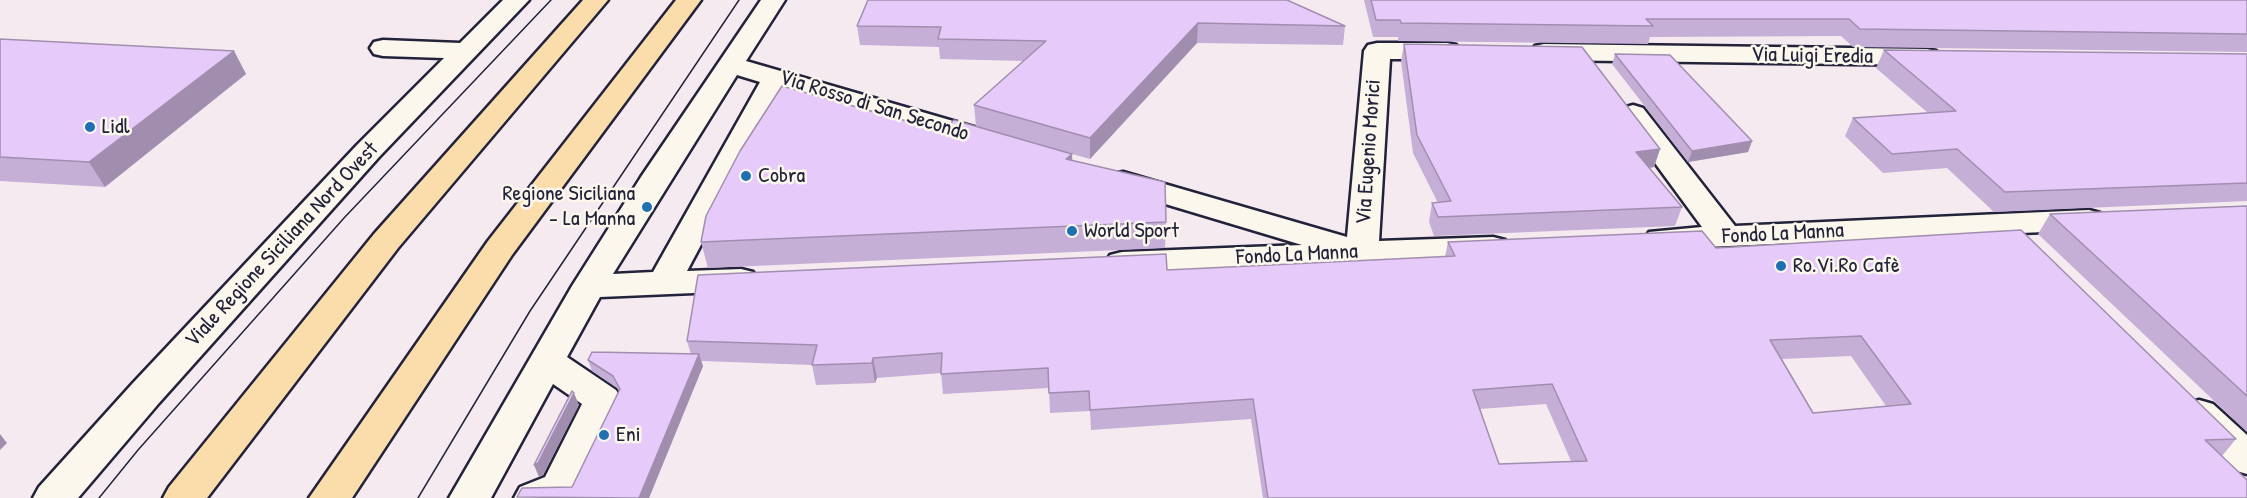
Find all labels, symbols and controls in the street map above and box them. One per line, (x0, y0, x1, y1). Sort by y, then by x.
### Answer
street label: Via Luigi Eredia (1751, 42, 1873, 70)
street label: Via Rosso di San Secondo (776, 65, 972, 147)
street label: Via Eugenio Morici (1351, 78, 1387, 226)
place label: Lidl (102, 114, 130, 140)
marker: Lidl (83, 120, 97, 134)
street label: Viale Regione Siciliana Nord Ovest (180, 137, 384, 353)
place label: Cobra (758, 163, 805, 189)
marker: Cobra (739, 169, 753, 183)
place label: Regione Siciliana - La Manna (502, 181, 635, 232)
marker: Regione Siciliana - La Manna (640, 200, 654, 214)
place label: World Sport (1084, 218, 1179, 244)
street label: Fondo La Manna (1722, 218, 1844, 250)
marker: World Sport (1065, 224, 1079, 238)
street label: Fondo La Manna (1236, 239, 1358, 271)
place label: Ro.Vi.Ro Cafè (1793, 253, 1900, 279)
marker: Ro.Vi.Ro Cafè (1774, 259, 1788, 273)
place label: Eni (616, 422, 641, 448)
marker: Eni (597, 428, 611, 442)

